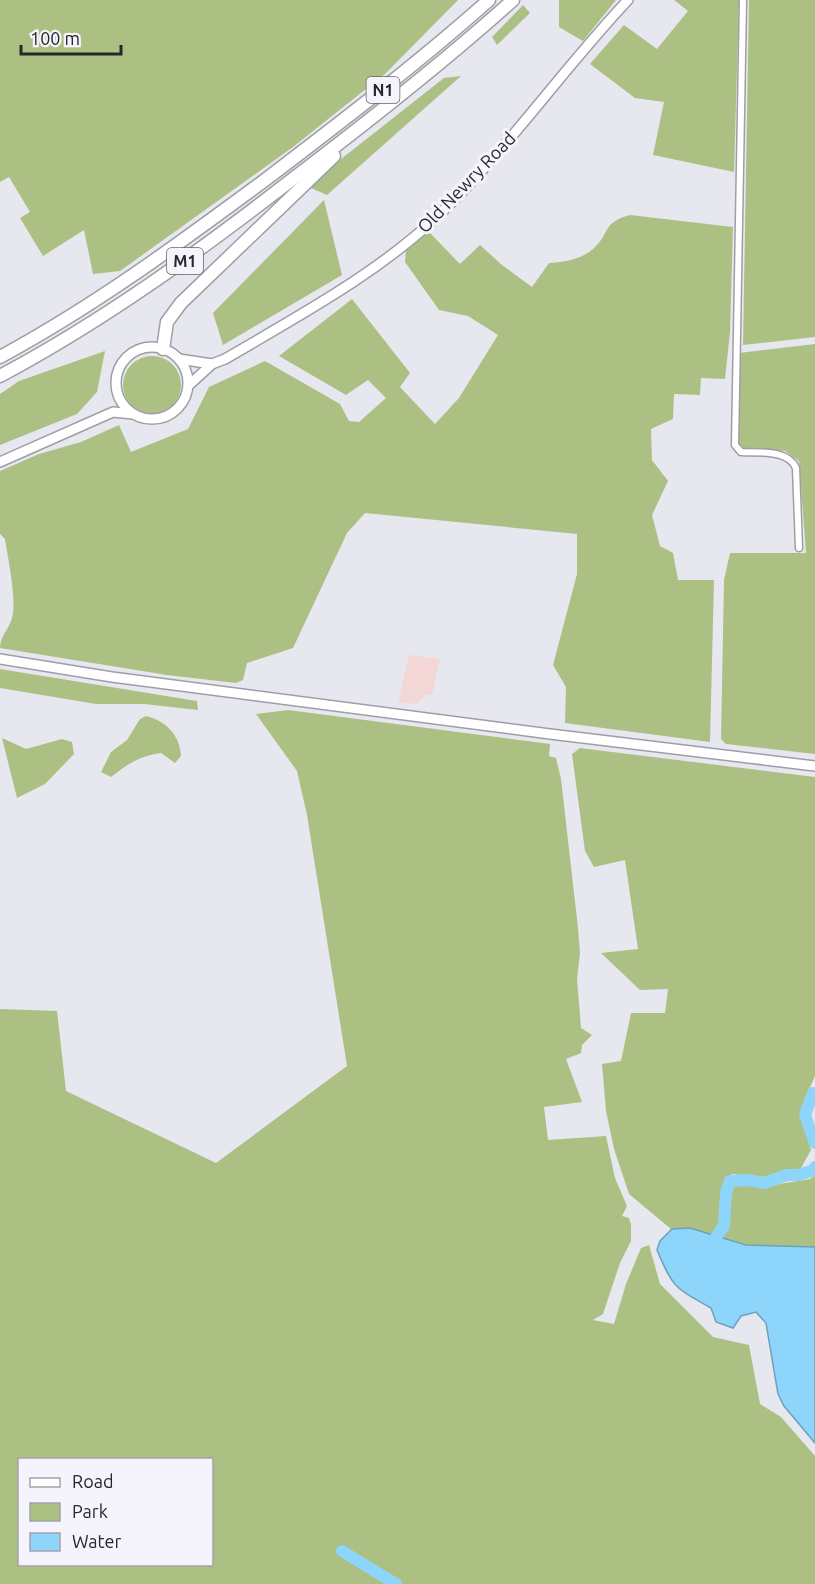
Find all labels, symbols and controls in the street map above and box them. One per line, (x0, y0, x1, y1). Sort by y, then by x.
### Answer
scale bar (21, 18, 122, 56)
text: 100 m (30, 28, 80, 48)
road number: N1 (366, 77, 400, 103)
street label: Old Newry Road (413, 128, 519, 236)
road number: M1 (167, 248, 203, 274)
legend (18, 1458, 213, 1566)
text: Road (72, 1471, 114, 1491)
text: Park (72, 1501, 108, 1521)
text: Water (72, 1531, 122, 1551)

